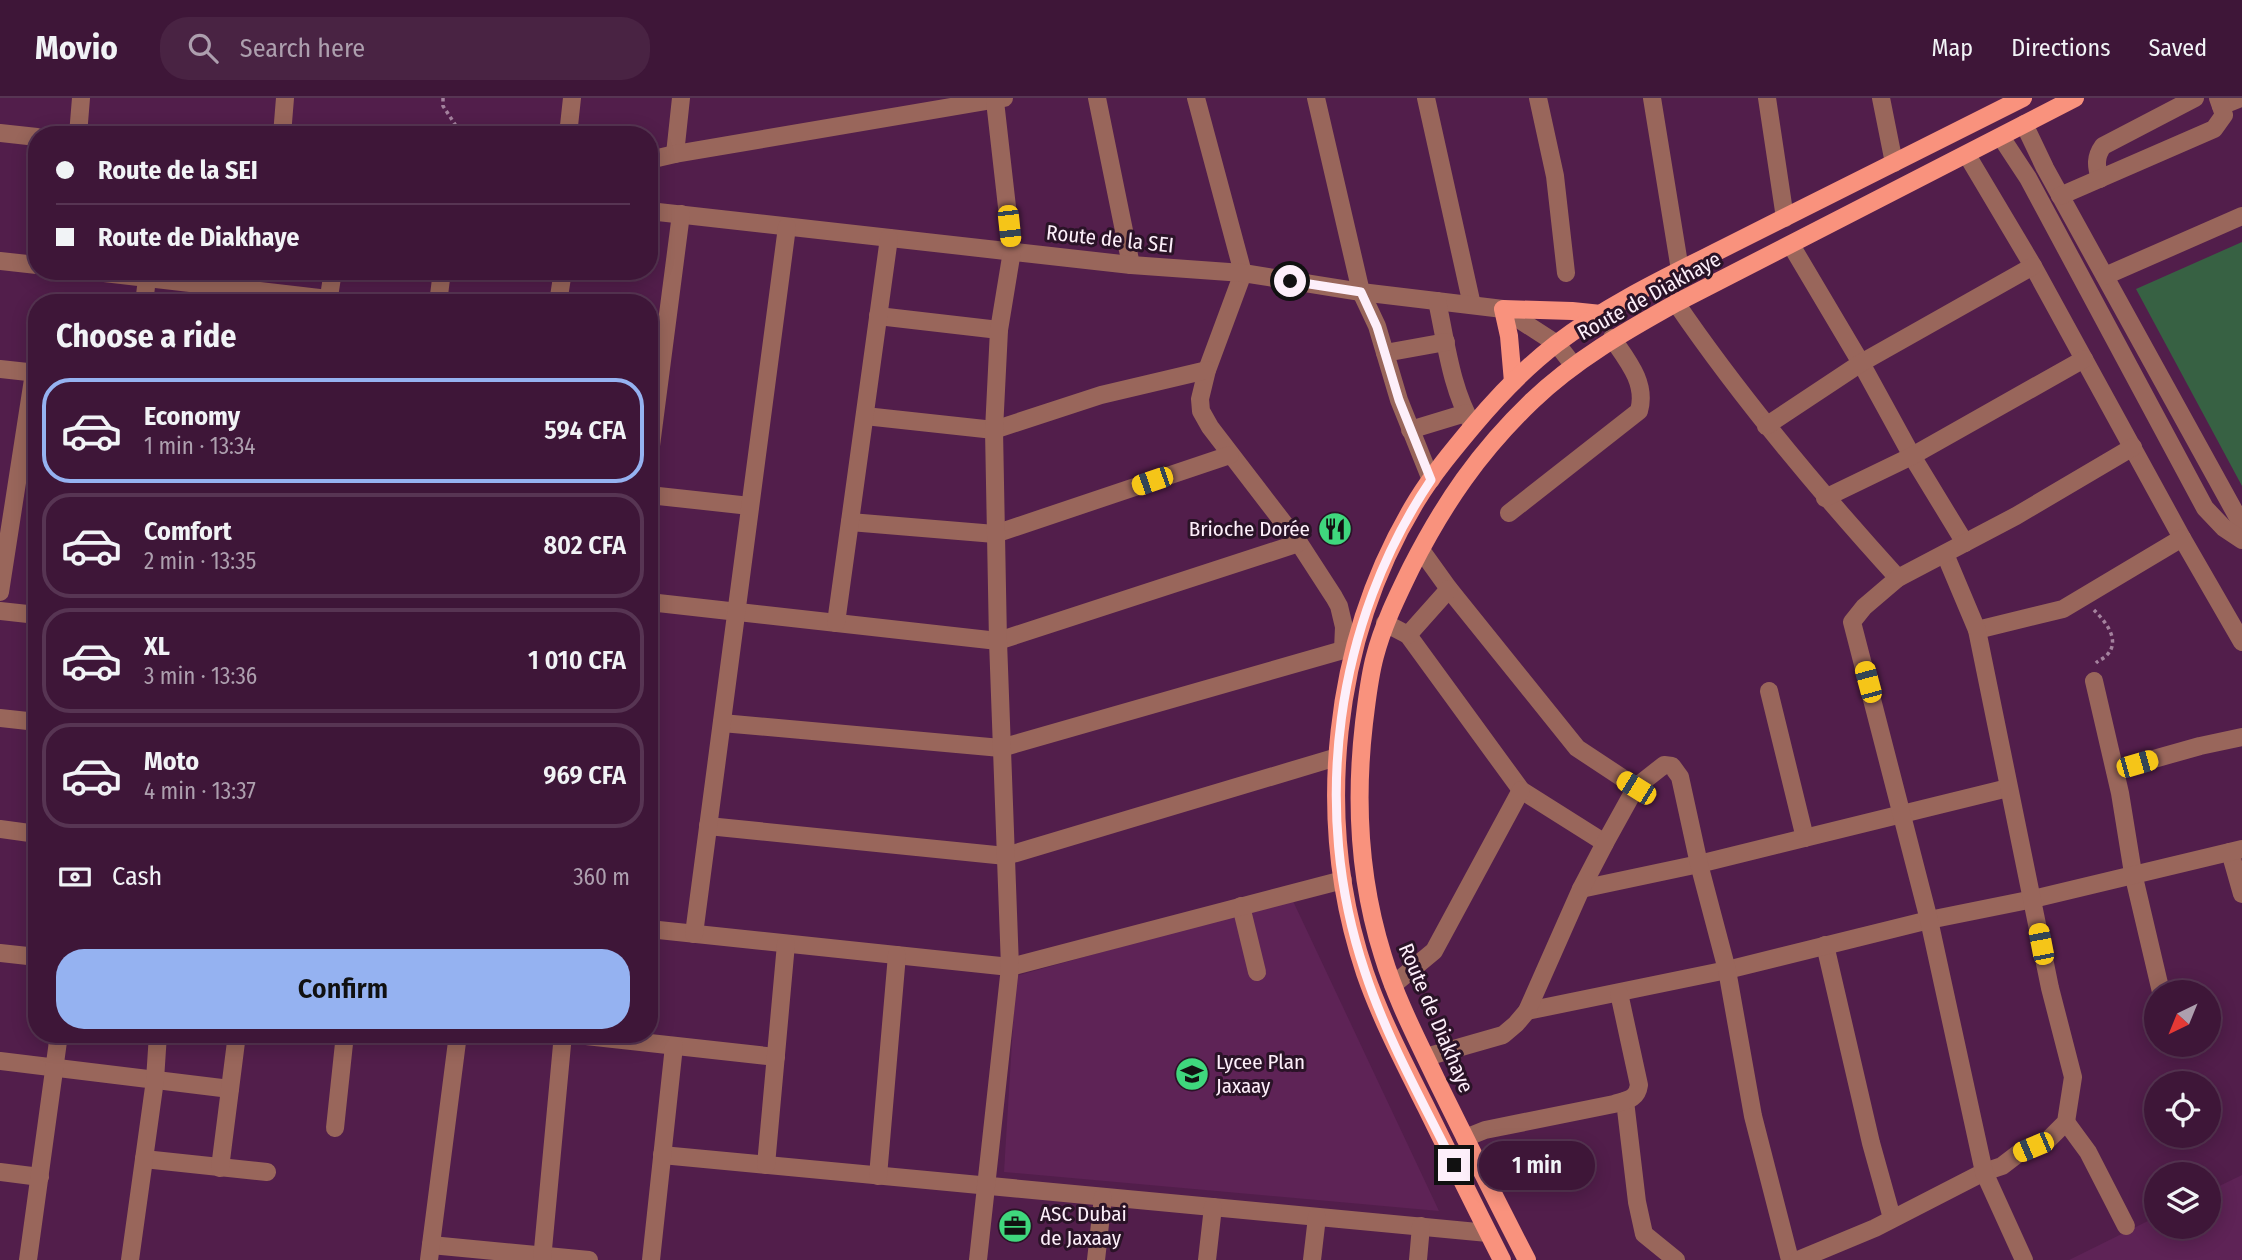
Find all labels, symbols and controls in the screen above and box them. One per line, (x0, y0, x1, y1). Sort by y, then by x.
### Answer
search box (160, 17, 650, 80)
text: Movio (35, 28, 118, 68)
icon: search (184, 29, 222, 67)
text: Search here (240, 33, 365, 64)
text: Map (1932, 34, 1973, 62)
text: Directions (2011, 34, 2110, 62)
text: Saved (2148, 34, 2207, 62)
text: Route de la SEI (98, 155, 258, 186)
car (997, 204, 1022, 248)
street label: Route de la SEI (1045, 219, 1175, 259)
text: Route de Diakhaye (98, 222, 300, 253)
street label: Route de Diakhaye (1573, 246, 1725, 346)
route start (1274, 265, 1306, 297)
text: Choose a ride (56, 317, 237, 355)
icon: car (60, 399, 123, 462)
text: Economy (144, 401, 240, 432)
text: 594 CFA (544, 415, 626, 446)
text: 1 min · 13:34 (144, 432, 255, 460)
car (1129, 464, 1176, 498)
restaurant icon: Brioche Dorée (1316, 510, 1354, 548)
icon: car (60, 514, 123, 577)
text: Comfort (144, 516, 232, 547)
place label: Brioche Dorée (1189, 516, 1310, 542)
text: 802 CFA (543, 530, 626, 561)
text: 2 min · 13:35 (144, 547, 256, 575)
icon: car (60, 629, 123, 692)
text: XL (144, 631, 170, 662)
text: 1 010 CFA (528, 645, 626, 676)
car (1853, 659, 1884, 705)
text: 3 min · 13:36 (144, 662, 257, 690)
icon: car (60, 744, 123, 807)
text: Moto (144, 746, 199, 777)
car (2114, 748, 2161, 780)
text: 969 CFA (543, 760, 626, 791)
car (1613, 768, 1660, 808)
text: 4 min · 13:37 (144, 777, 256, 805)
icon: cash (56, 858, 94, 896)
text: Cash (112, 861, 162, 892)
text: 360 m (573, 863, 630, 891)
car (2027, 921, 2056, 967)
street label: Route de Diakhaye (1393, 939, 1479, 1097)
button: Confirm (56, 949, 630, 1029)
north arrow (2144, 980, 2221, 1057)
map controls (2144, 980, 2221, 1239)
place label: Lycee Plan Jaxaay (1216, 1049, 1305, 1099)
school or university icon: Lycee Plan Jaxaay (1173, 1055, 1211, 1093)
button: locate (2144, 1071, 2221, 1148)
car (2010, 1129, 2057, 1165)
callout: 1 min (1478, 1140, 1594, 1190)
route end (1438, 1149, 1470, 1181)
text: 1 min (1512, 1151, 1562, 1179)
button: layers (2144, 1162, 2221, 1239)
place label: ASC Dubai de Jaxaay (1040, 1201, 1127, 1251)
office icon: ASC Dubai de Jaxaay (996, 1207, 1034, 1245)

